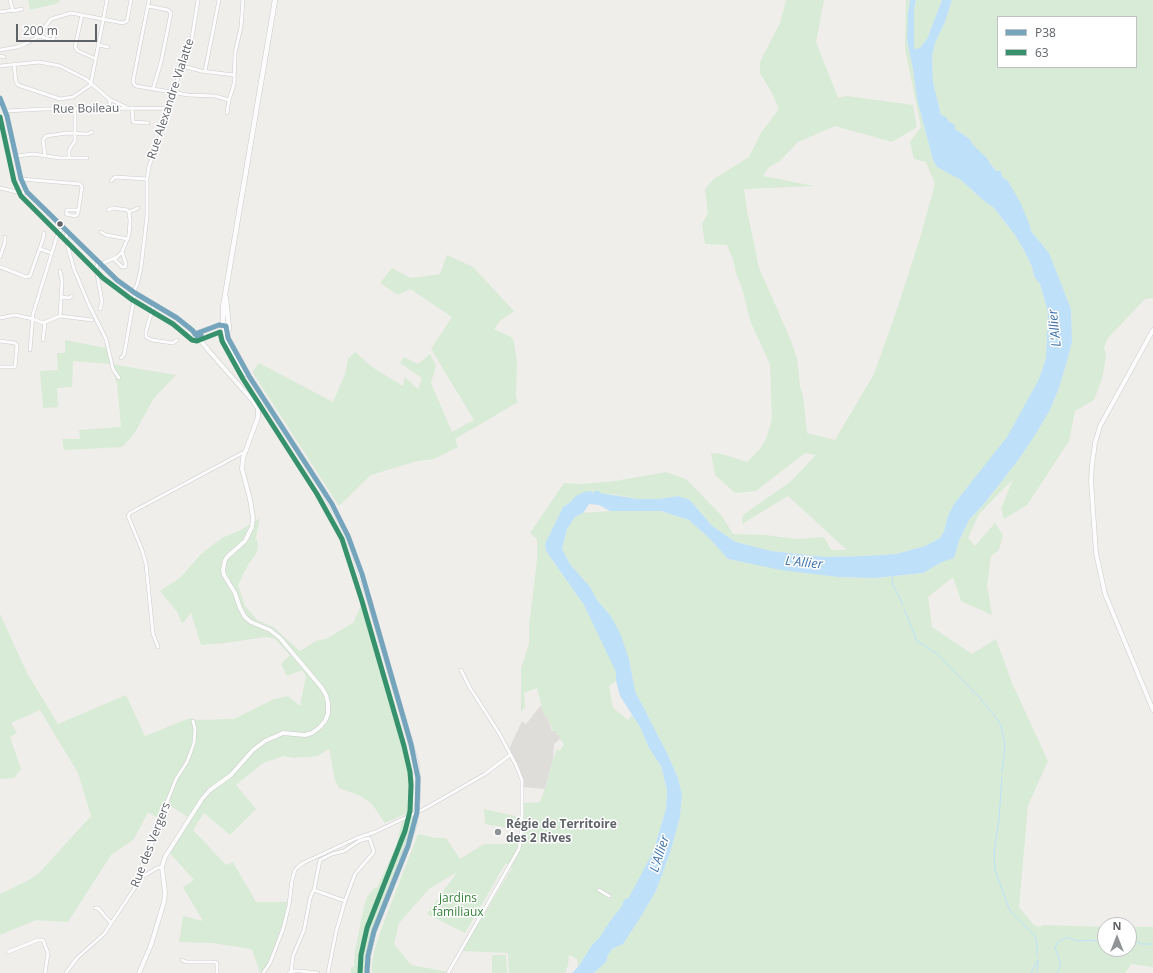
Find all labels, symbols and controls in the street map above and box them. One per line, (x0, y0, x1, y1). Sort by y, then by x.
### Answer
scale bar (18, 16, 99, 42)
legend (997, 16, 1137, 68)
text: 200 m (23, 22, 58, 39)
text: P38 (1035, 24, 1056, 41)
street label: Rue Alexandre Vialatte (145, 37, 197, 161)
text: 63 (1035, 44, 1049, 61)
street label: Rue Boileau (53, 101, 119, 117)
unlabelled marker (55, 219, 65, 229)
water label: L'Allier (1045, 308, 1065, 348)
water label: L'Allier (784, 553, 824, 573)
street label: Rue des Vergers (128, 800, 174, 890)
place label: Régie de Territoire des 2 Rives (506, 818, 617, 846)
marker: Régie de Territoire des 2 Rives (493, 827, 503, 837)
water label: L'Allier (647, 834, 673, 874)
park label: jardins familiaux (432, 892, 484, 920)
north arrow (1097, 917, 1137, 957)
text: N (1113, 918, 1121, 933)

